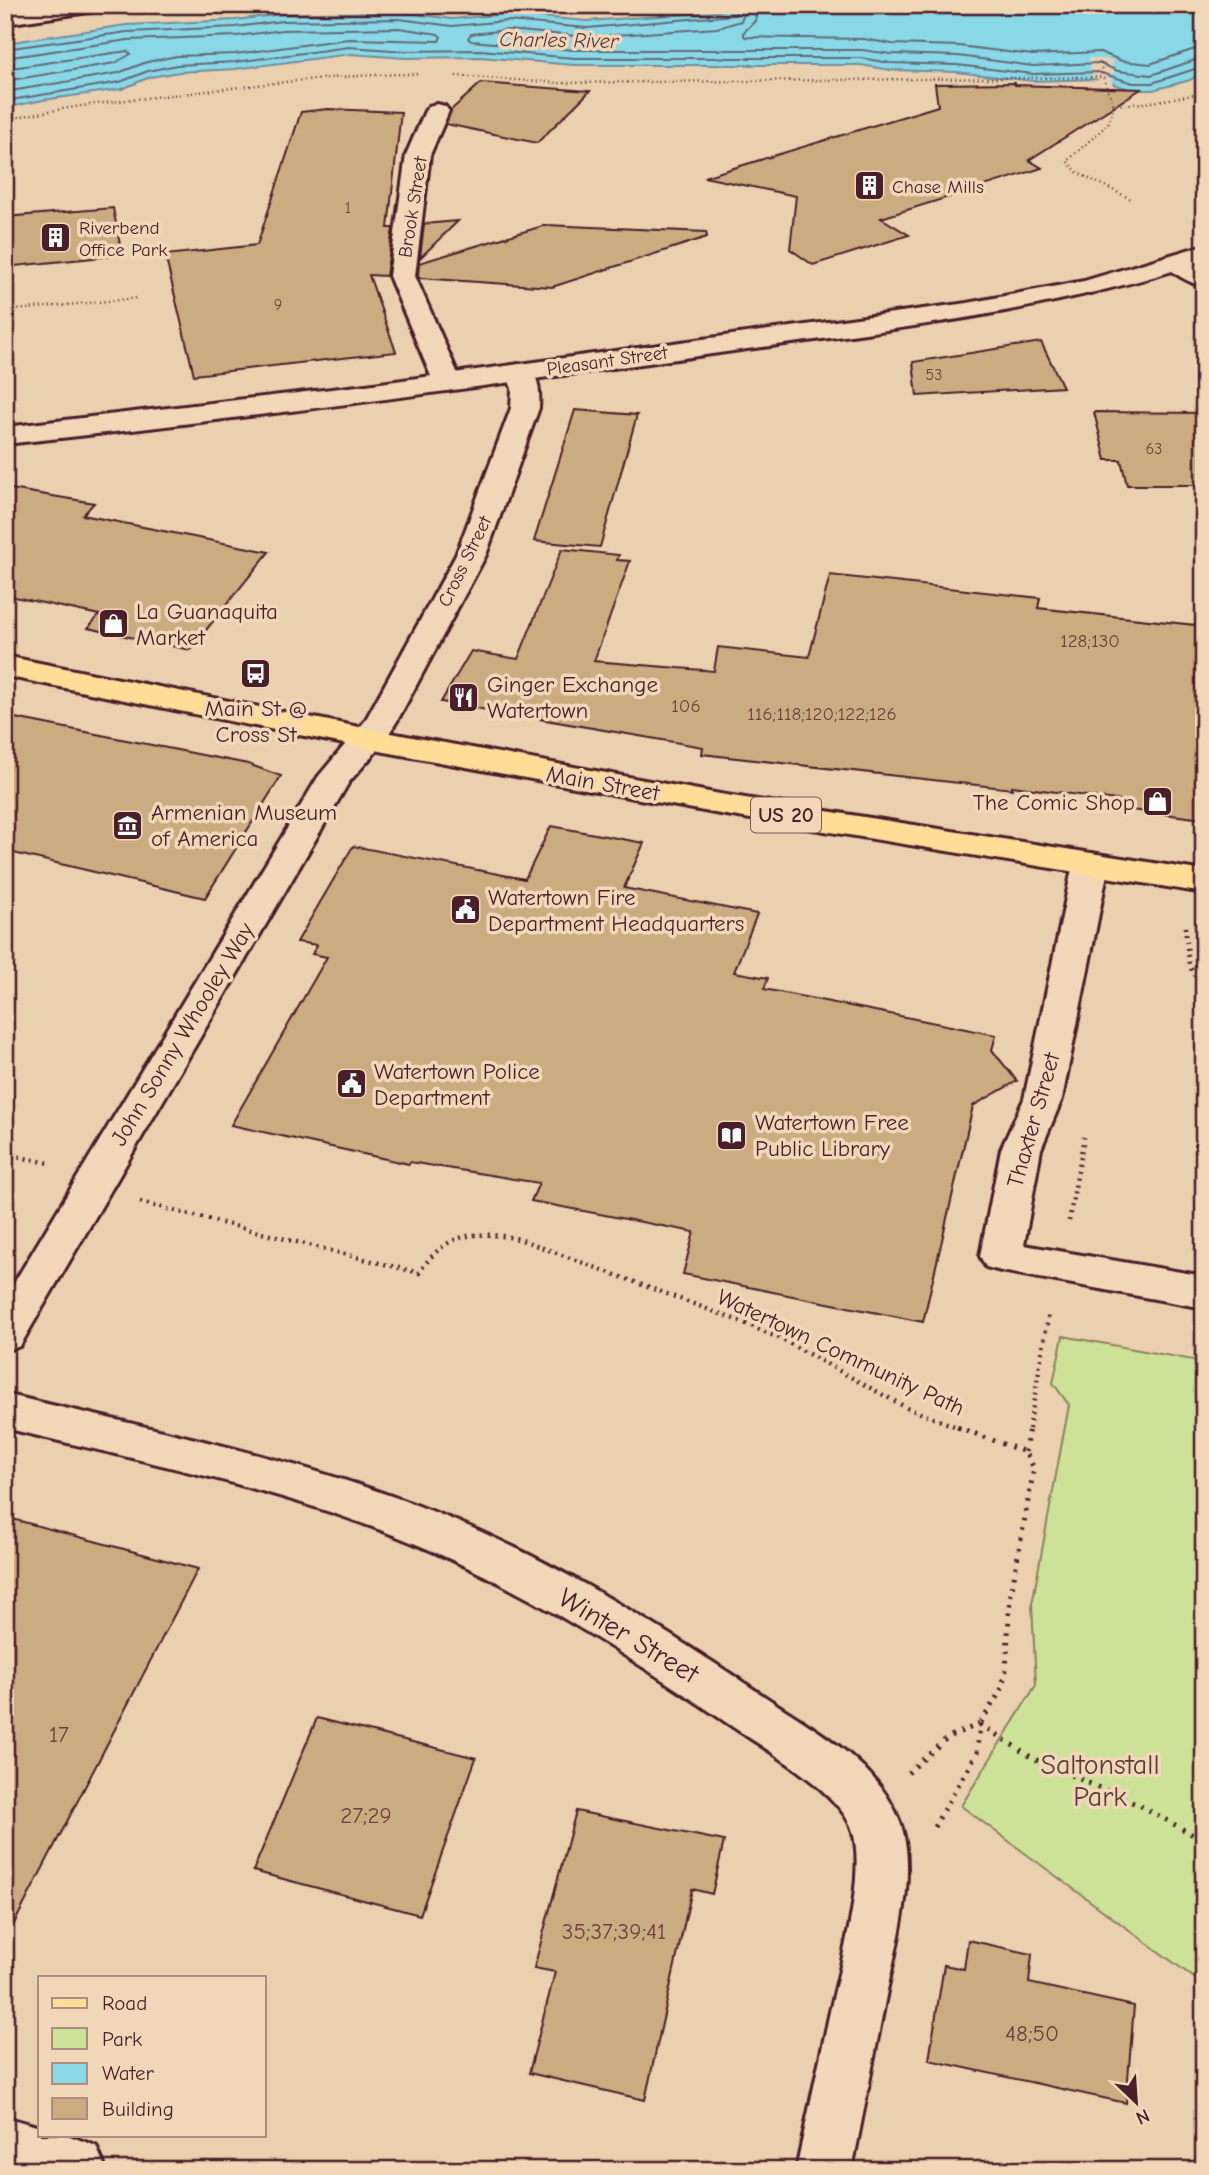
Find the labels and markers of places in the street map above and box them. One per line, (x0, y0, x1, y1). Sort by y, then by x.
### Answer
building icon: Chase Mills (852, 169, 886, 203)
place label: Chase Mills (892, 176, 984, 198)
place label: Riverbend Office Park (79, 217, 168, 261)
building icon: Riverbend Office Park (39, 221, 73, 255)
place label: La Guanaquita Market (136, 598, 278, 651)
shop icon: La Guanaquita Market (96, 607, 130, 641)
bus stop icon: Main St @ Cross St (239, 657, 273, 691)
place label: Ginger Exchange Watertown (487, 671, 658, 724)
restaurant icon: Ginger Exchange Watertown (447, 680, 481, 714)
place label: Main St @ Cross St (205, 695, 307, 748)
shop icon: The Comic Shop (1141, 785, 1175, 819)
place label: The Comic Shop (973, 789, 1135, 816)
place label: Armenian Museum of America (151, 799, 337, 852)
museum icon: Armenian Museum of America (111, 808, 145, 842)
place label: Watertown Fire Department Headquarters (488, 884, 744, 937)
public building icon: Watertown Fire Department Headquarters (448, 893, 482, 927)
place label: Watertown Police Department (374, 1058, 540, 1111)
public building icon: Watertown Police Department (334, 1067, 368, 1101)
place label: Watertown Free Public Library (755, 1109, 909, 1162)
library icon: Watertown Free Public Library (715, 1118, 749, 1152)

